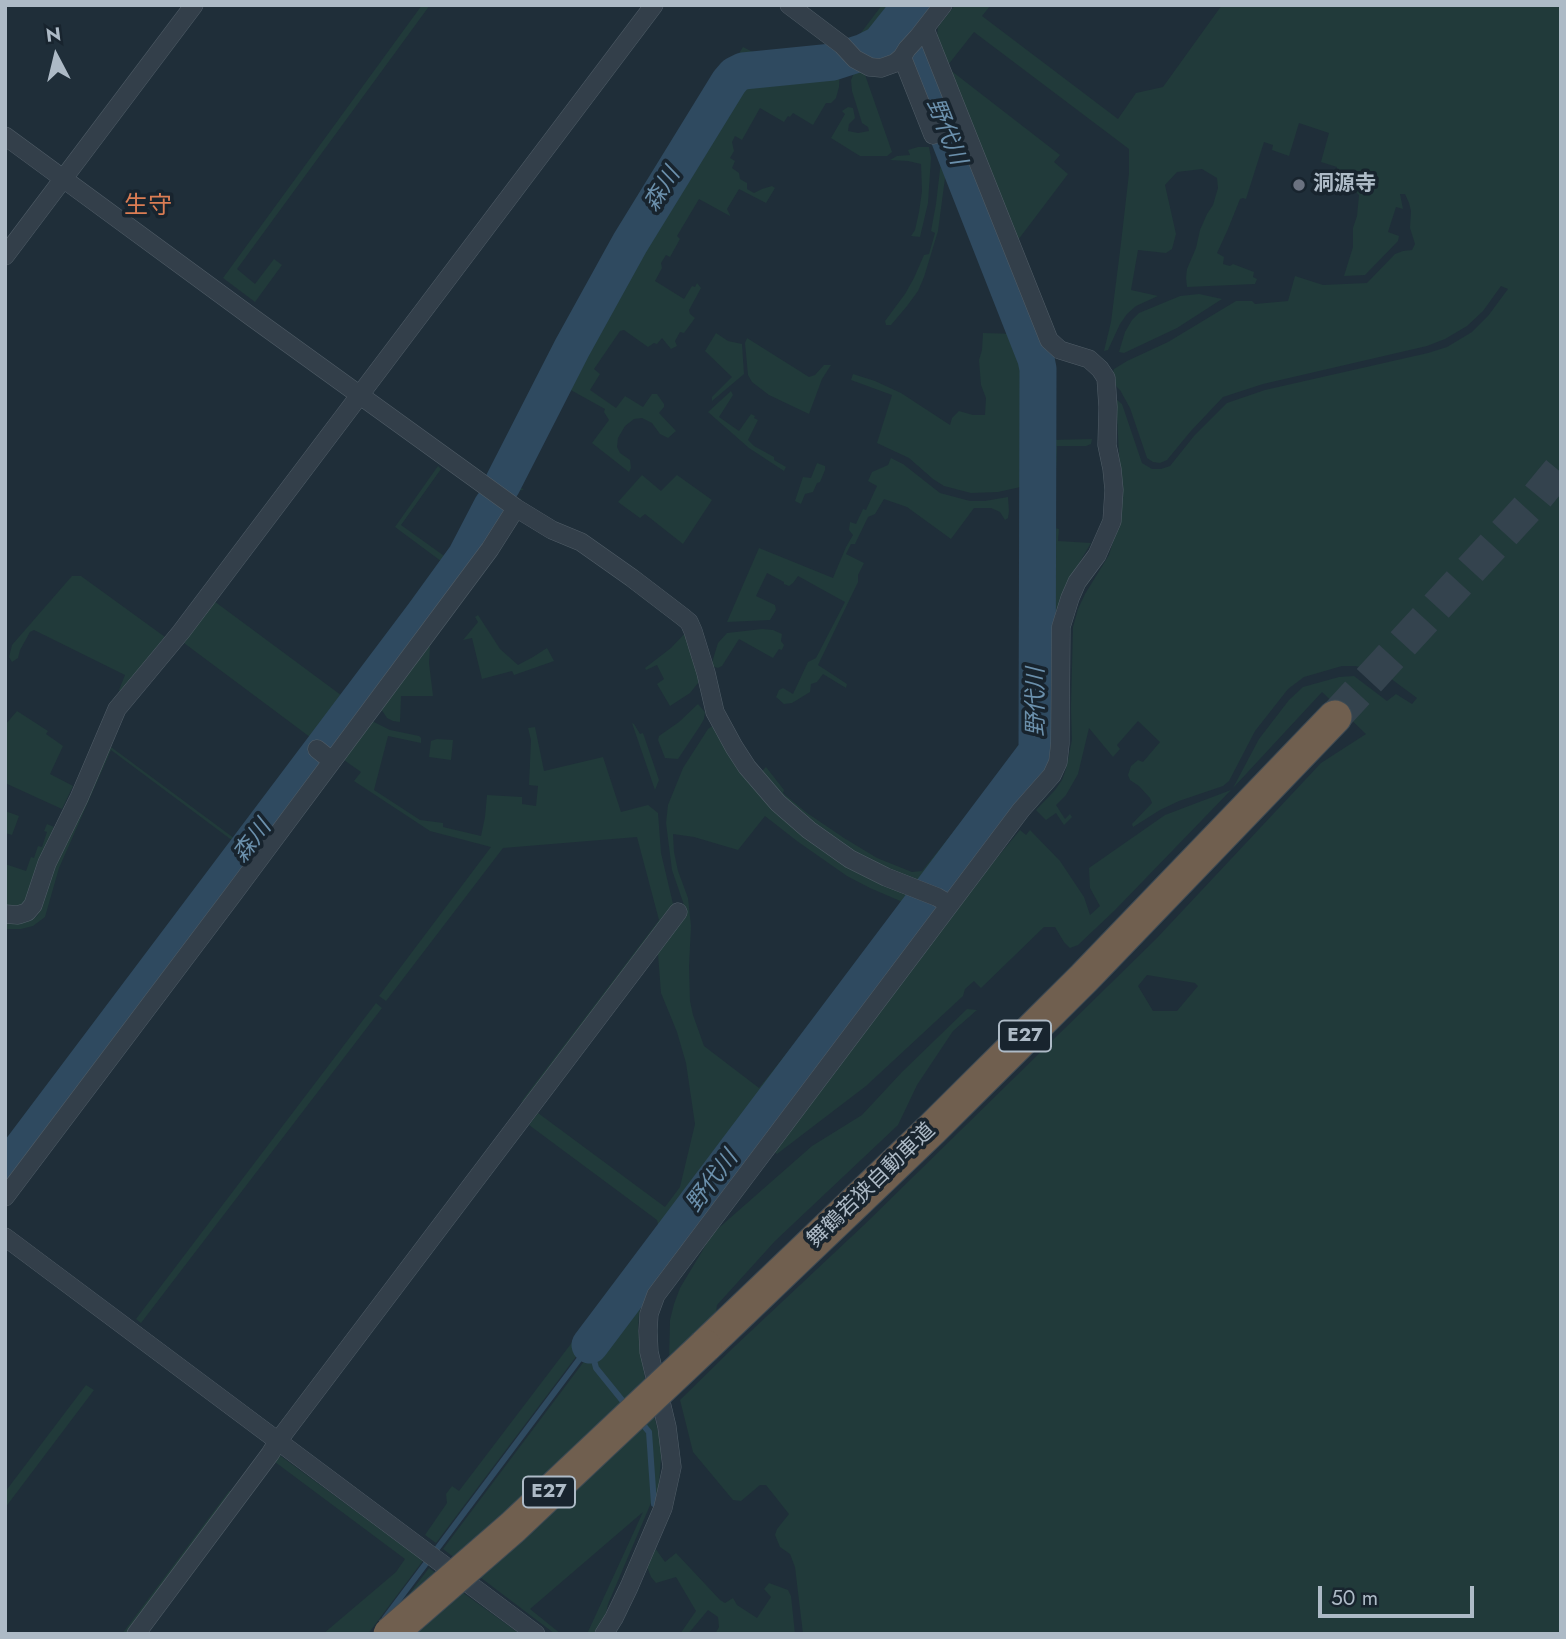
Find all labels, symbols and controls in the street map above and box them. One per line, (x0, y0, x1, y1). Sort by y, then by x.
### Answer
text: N (44, 20, 63, 49)
north arrow (21, 21, 91, 91)
water label: 野代川 (919, 95, 971, 169)
water label: 森川 (639, 163, 687, 217)
place label: 洞源寺 (1313, 172, 1376, 198)
marker: 洞源寺 (1291, 177, 1307, 193)
district label: 生守 (124, 193, 172, 221)
water label: 野代川 (1023, 668, 1051, 736)
water label: 森川 (228, 815, 278, 869)
road number: E27 (999, 1020, 1051, 1052)
street label: 舞鶴若狭自動車道 (803, 1119, 941, 1253)
water label: 野代川 (681, 1146, 745, 1218)
road number: E27 (523, 1476, 575, 1508)
scale bar (1321, 1572, 1477, 1616)
text: 50 m (1331, 1583, 1378, 1613)

